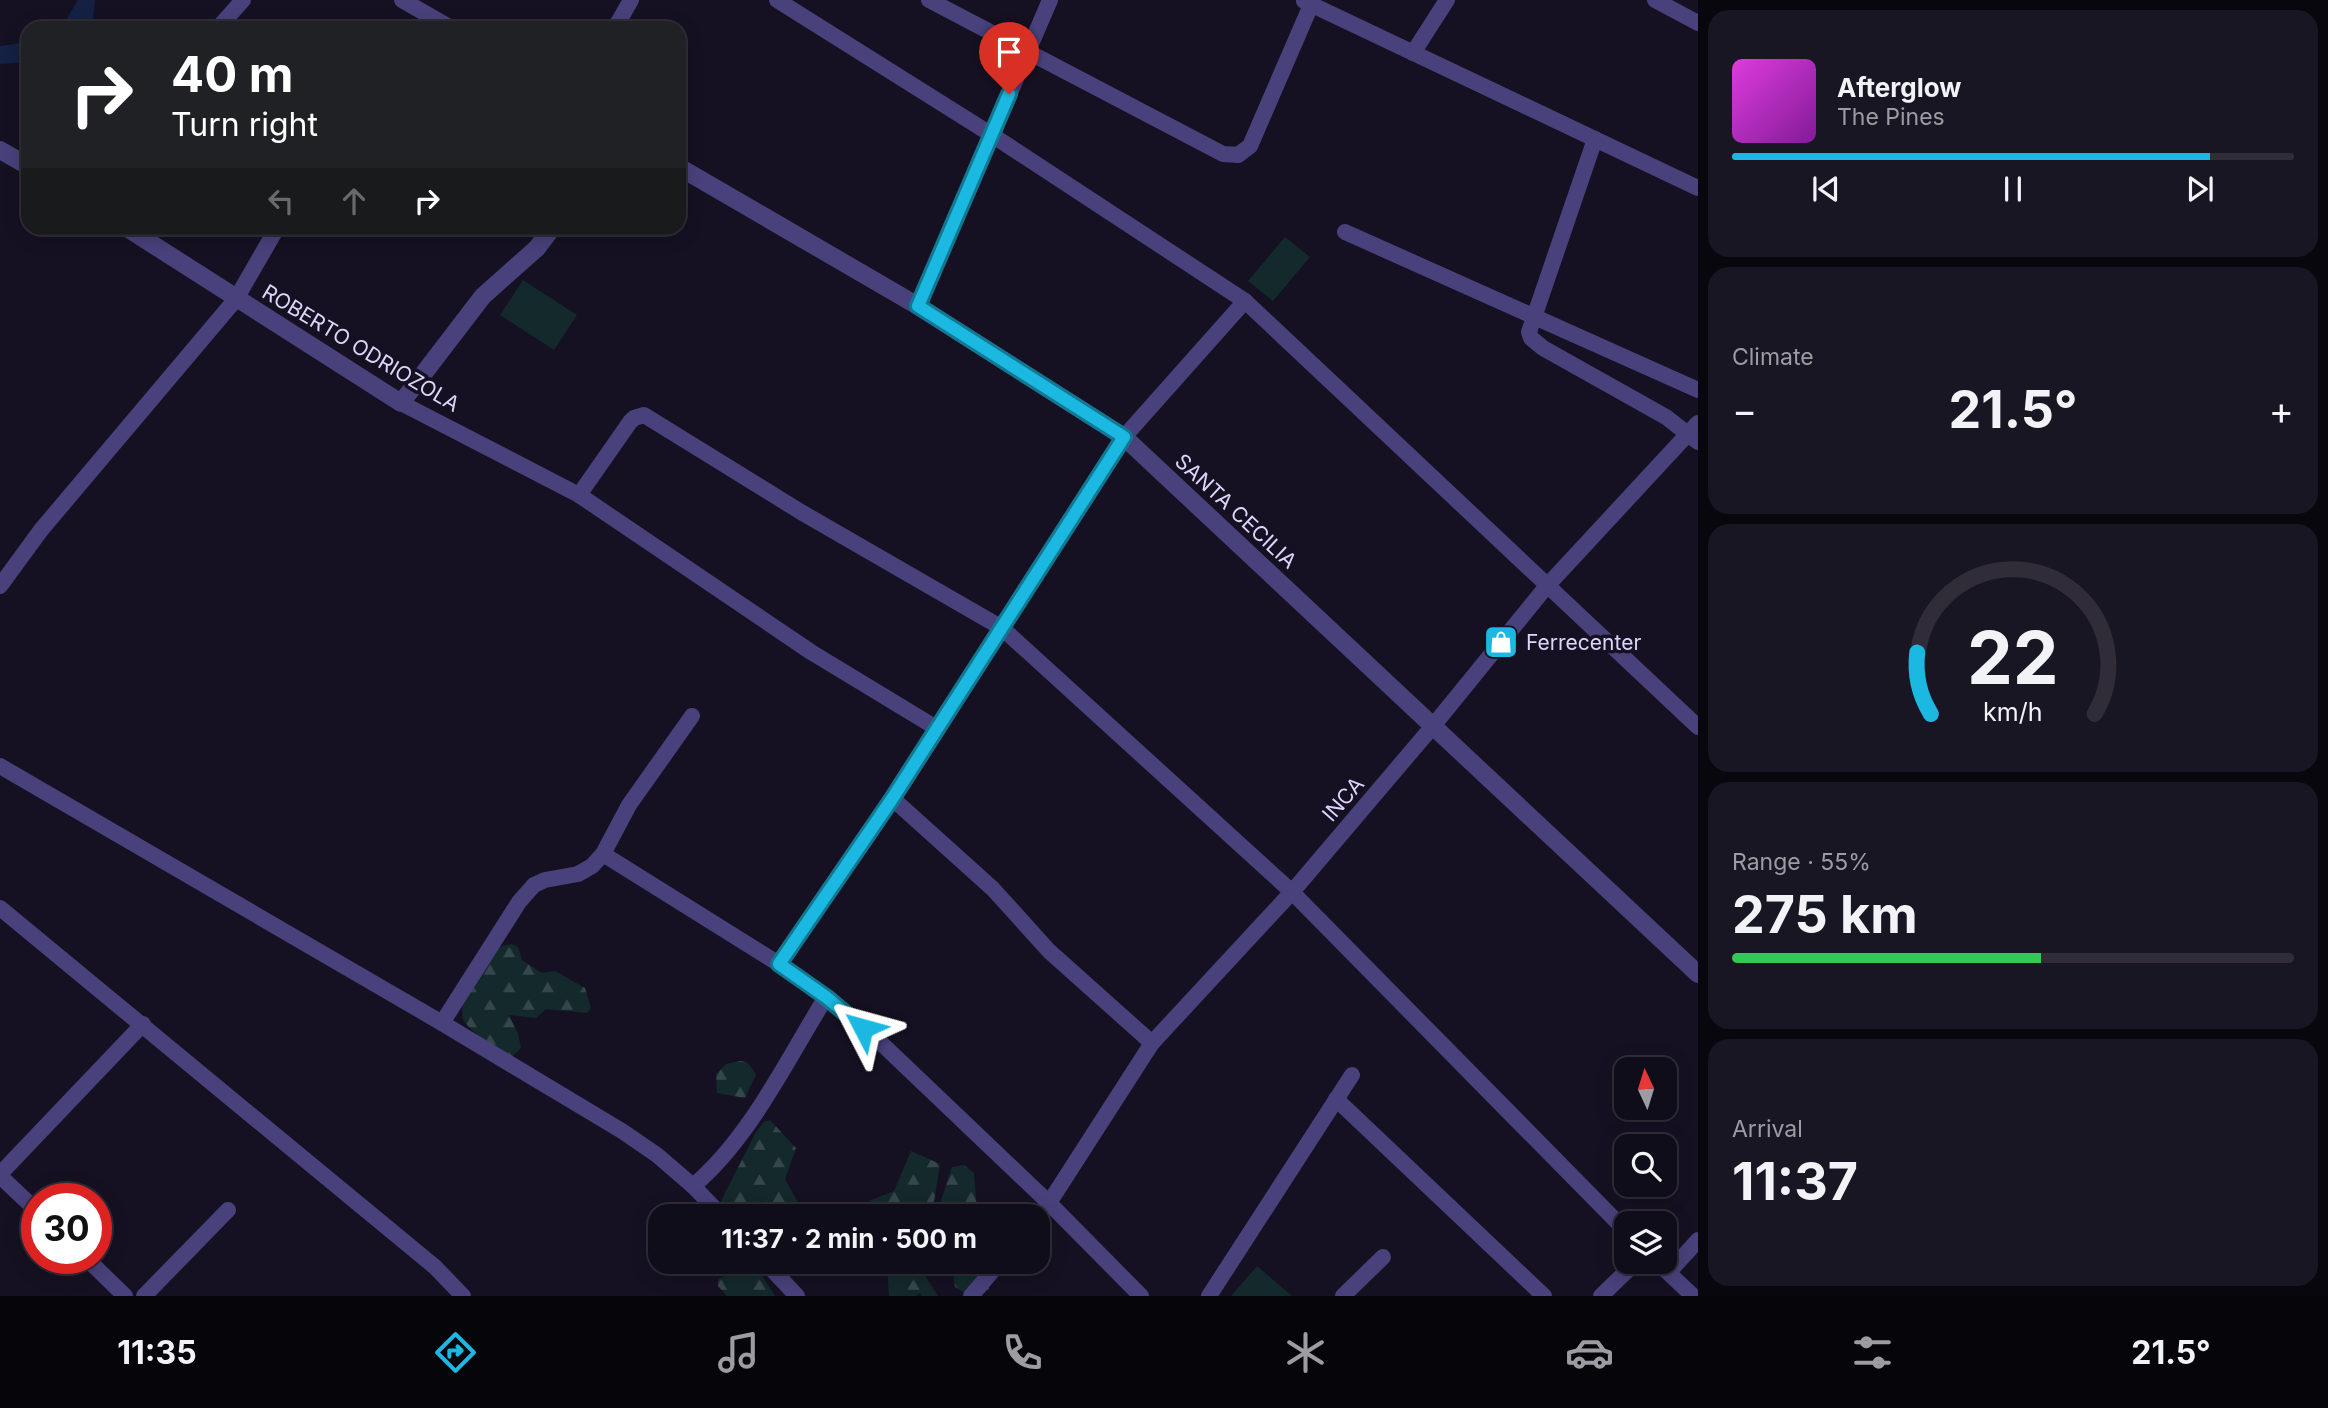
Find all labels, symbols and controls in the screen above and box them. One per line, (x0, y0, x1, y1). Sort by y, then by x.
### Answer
pin (979, 22, 1039, 94)
icon: arrive (990, 33, 1028, 71)
text: 40 m (171, 45, 294, 104)
icon: right (56, 49, 147, 140)
text: Afterglow (1837, 72, 1961, 103)
text: The Pines (1837, 103, 1945, 131)
text: Turn right (171, 105, 318, 144)
icon: previous (1807, 170, 1845, 208)
icon: pause (1994, 170, 2032, 208)
icon: next (2181, 170, 2219, 208)
icon: left (262, 182, 300, 220)
icon: ahead (335, 182, 373, 220)
icon: right (408, 182, 446, 220)
street label: ROBERTO ODRIOZOLA (258, 279, 464, 417)
text: Climate (1732, 343, 1814, 371)
text: 21.5° (1948, 378, 2078, 441)
text: − (1732, 387, 1757, 433)
text: + (2269, 387, 2294, 433)
street label: SANTA CECILIA (1170, 448, 1302, 574)
text: 22 (1967, 613, 2059, 702)
shop icon: Ferrecenter (1482, 623, 1520, 661)
place label: Ferrecenter (1526, 630, 1641, 655)
text: km/h (1983, 697, 2043, 727)
street label: INCA (1317, 772, 1369, 826)
text: Range · 55% (1732, 848, 1871, 876)
text: 275 km (1732, 883, 1918, 946)
position arrow (826, 991, 900, 1065)
north arrow (1614, 1057, 1676, 1120)
map controls (1614, 1057, 1677, 1274)
text: Arrival (1732, 1115, 1803, 1143)
button: search (1614, 1134, 1677, 1197)
text: 11:37 (1732, 1150, 1858, 1213)
speed limit sign: 30 (21, 1183, 112, 1274)
button: layers (1614, 1211, 1677, 1274)
text: 11:37 · 2 min · 500 m (721, 1223, 977, 1254)
icon: directions (431, 1328, 480, 1377)
icon: music (714, 1328, 763, 1377)
icon: phone (998, 1328, 1047, 1377)
icon: climate (1281, 1328, 1330, 1377)
icon: car (1565, 1328, 1614, 1377)
icon: filters (1848, 1328, 1897, 1377)
text: 11:35 (117, 1333, 197, 1372)
text: 21.5° (2131, 1333, 2211, 1372)

